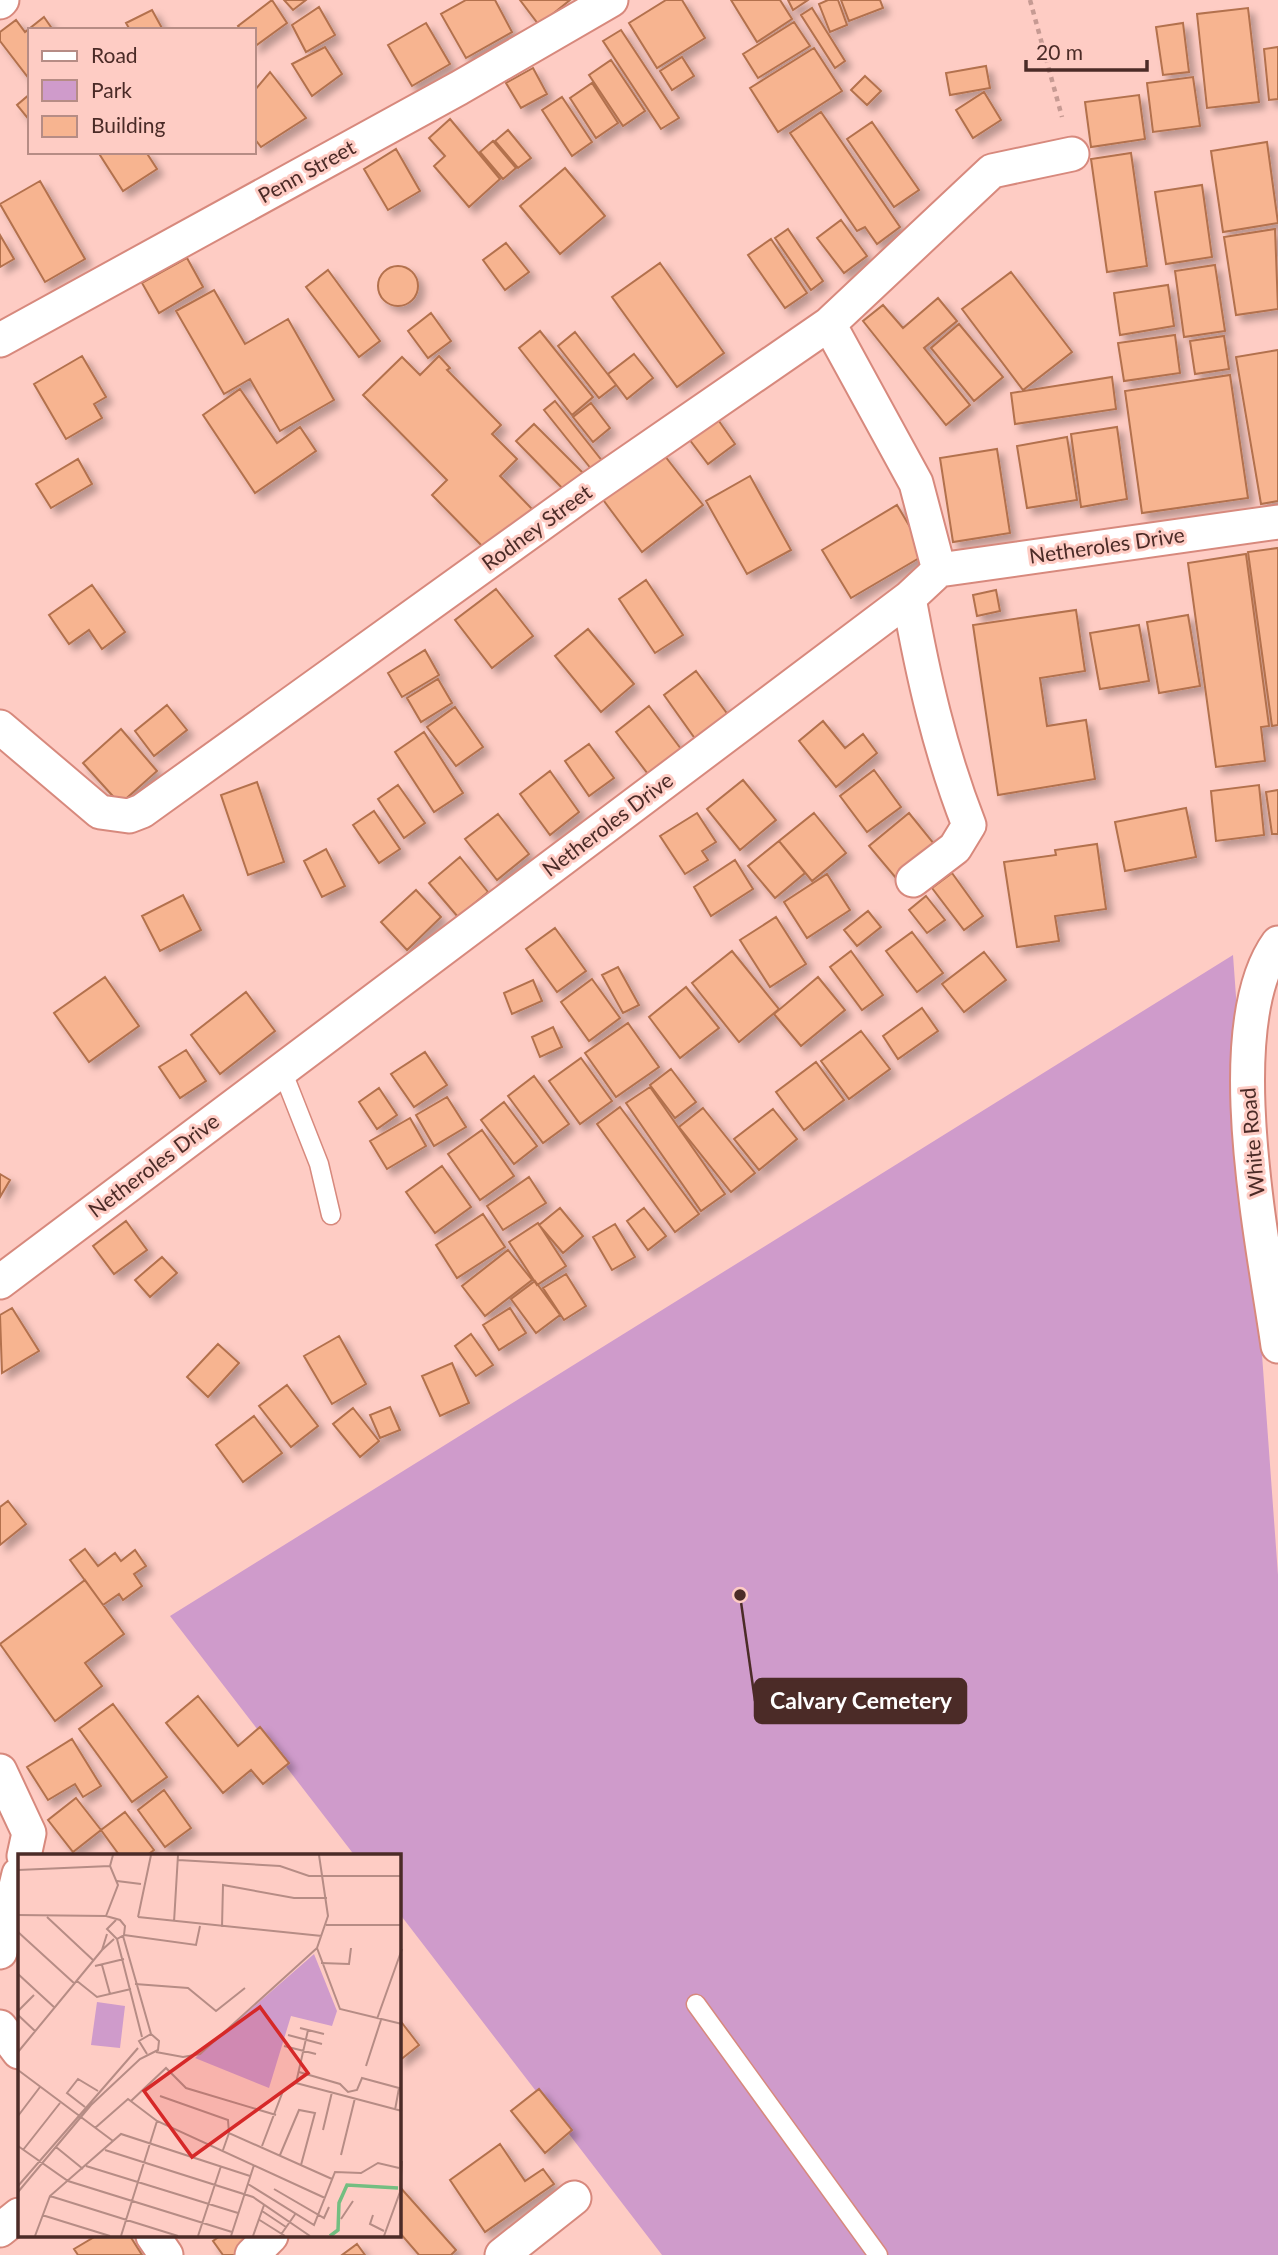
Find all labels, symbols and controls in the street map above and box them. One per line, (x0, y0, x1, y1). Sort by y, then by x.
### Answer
legend (28, 28, 256, 154)
scale bar (1026, 28, 1147, 72)
text: 20 m (1036, 39, 1083, 64)
text: Road (91, 42, 138, 67)
text: Park (91, 77, 132, 102)
text: Building (91, 112, 166, 137)
street label: Penn Street (253, 134, 360, 208)
street label: Rodney Street (476, 478, 596, 575)
street label: Netheroles Drive (1027, 521, 1186, 568)
street label: Netheroles Drive (537, 767, 677, 881)
street label: White Road (1234, 1087, 1269, 1197)
street label: Netheroles Drive (83, 1108, 223, 1222)
callout: Calvary Cemetery (755, 1679, 966, 1723)
text: Calvary Cemetery (770, 1686, 953, 1714)
inset map (18, 1854, 401, 2238)

